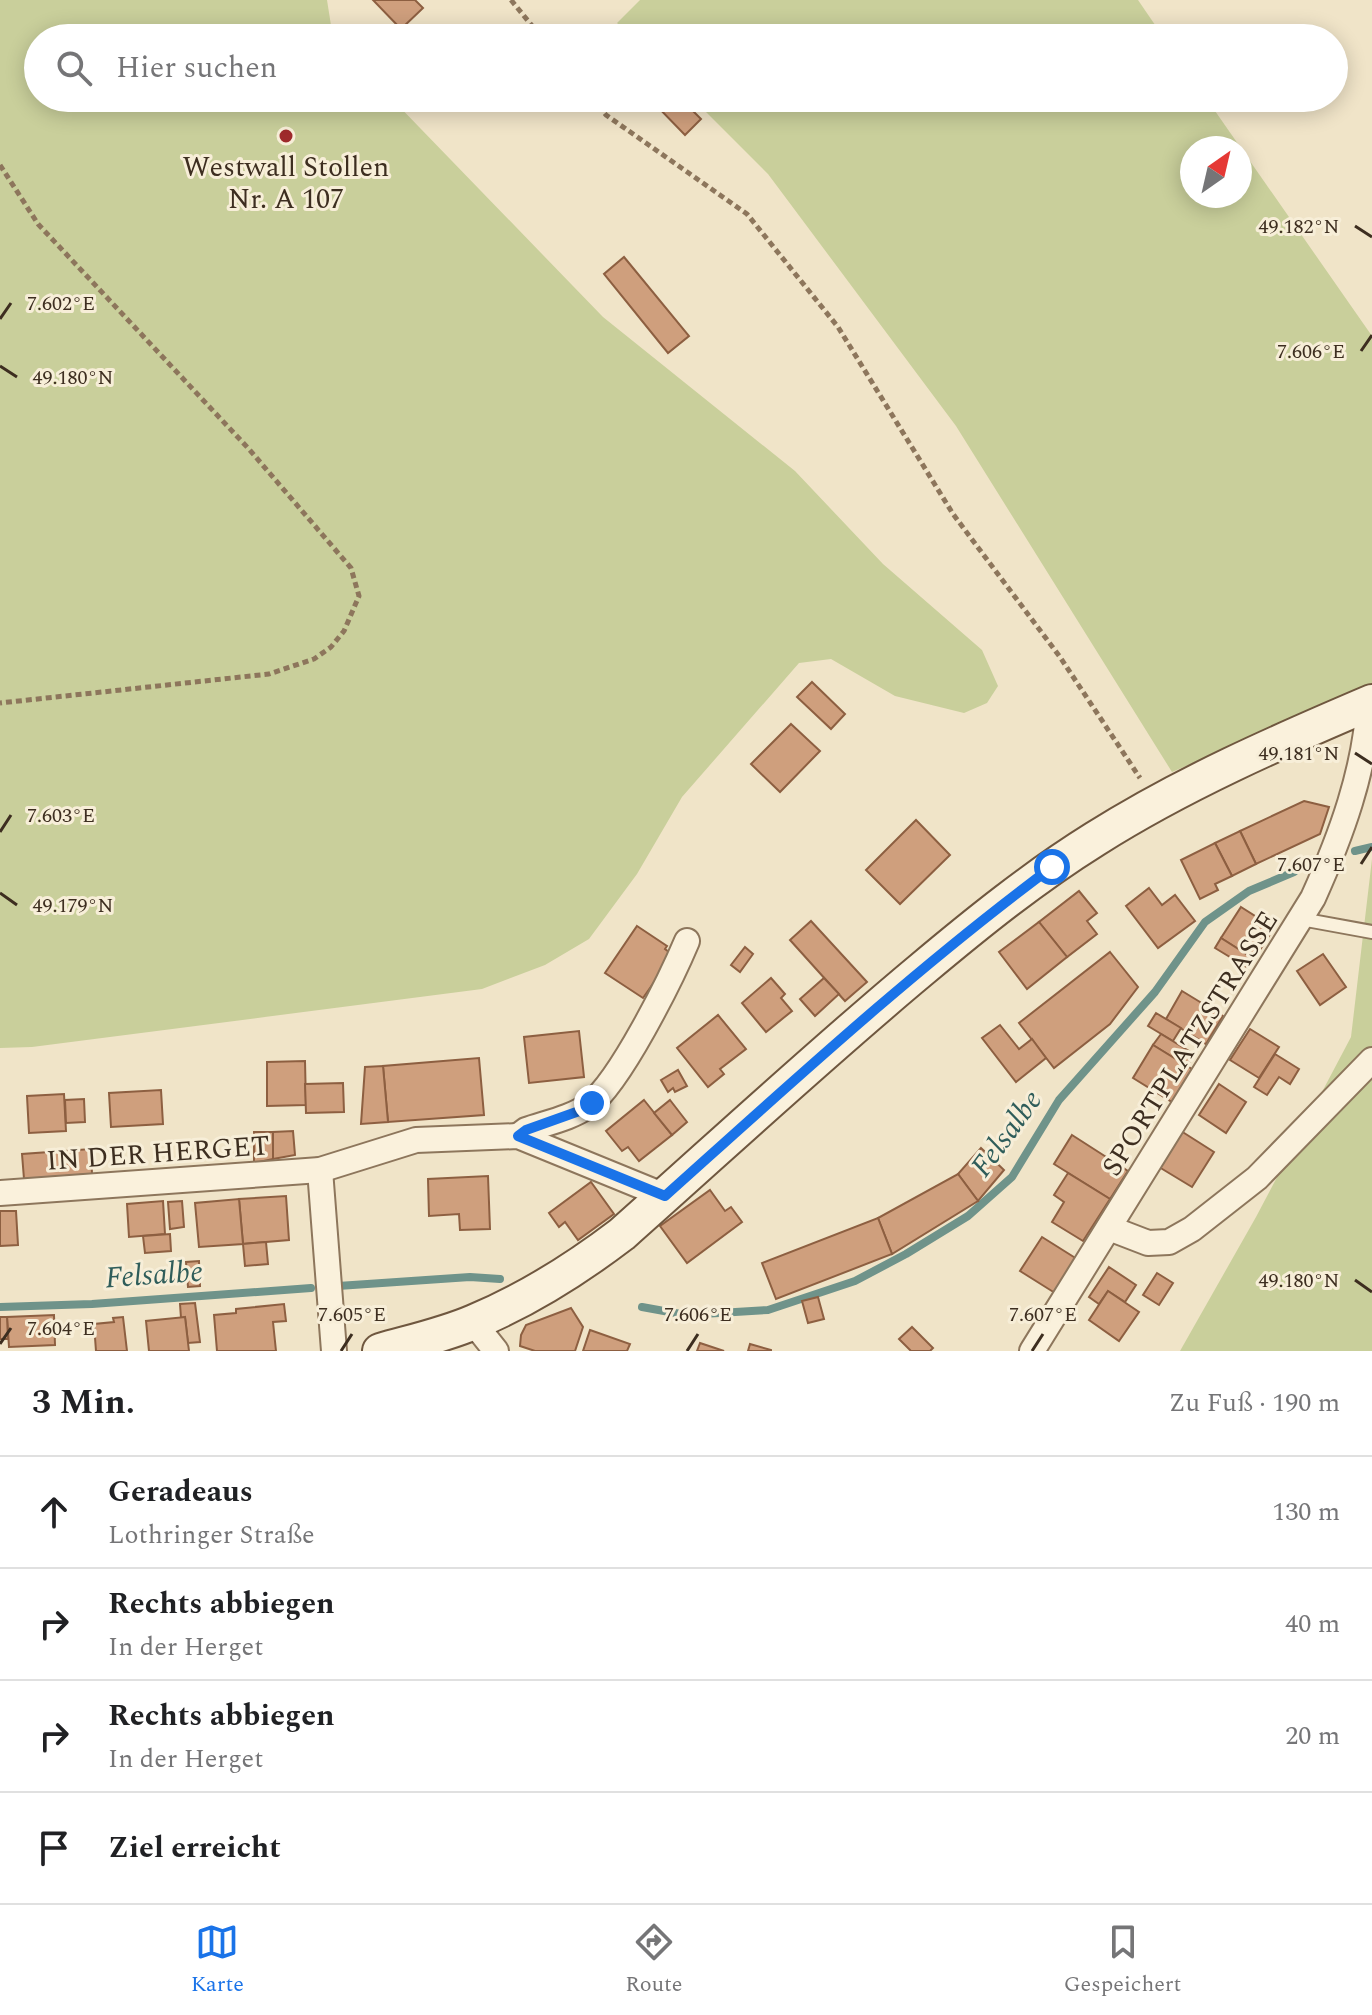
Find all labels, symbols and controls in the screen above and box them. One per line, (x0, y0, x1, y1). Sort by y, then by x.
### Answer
search box (24, 24, 1348, 112)
text: Hier suchen (116, 45, 277, 91)
icon: search (52, 46, 96, 90)
marker: Westwall Stollen Nr. A 107 (277, 127, 295, 145)
north arrow (1180, 136, 1252, 208)
place label: Westwall Stollen Nr. A 107 (183, 146, 389, 221)
text: 49.182°N (1259, 212, 1339, 242)
text: 7.602°E (27, 289, 95, 319)
text: 7.606°E (1277, 337, 1345, 367)
text: 49.180°N (33, 363, 113, 393)
text: 49.181°N (1259, 739, 1339, 769)
text: 7.603°E (27, 801, 95, 831)
route start (1034, 849, 1070, 885)
text: 7.607°E (1277, 850, 1345, 880)
text: 49.179°N (33, 891, 113, 921)
street label: SPORTPLATZSTRASSE (1091, 903, 1290, 1185)
water label: Felsalbe (959, 1080, 1054, 1187)
route end (574, 1085, 610, 1121)
street label: IN DER HERGET (45, 1124, 271, 1183)
water label: Felsalbe (103, 1249, 205, 1301)
text: 49.180°N (1259, 1266, 1339, 1296)
text: 7.605°E (318, 1300, 386, 1330)
text: 7.606°E (664, 1300, 732, 1330)
text: 7.607°E (1009, 1300, 1077, 1330)
text: 7.604°E (27, 1314, 95, 1344)
text: 3 Min. (32, 1377, 135, 1429)
text: Zu Fuß · 190 m (1169, 1383, 1340, 1423)
text: Geradeaus (108, 1469, 253, 1515)
icon: ahead (32, 1490, 76, 1534)
text: 130 m (1272, 1492, 1340, 1532)
text: Lothringer Straße (108, 1515, 315, 1555)
text: Rechts abbiegen (108, 1581, 335, 1627)
icon: right (32, 1602, 76, 1646)
text: 40 m (1285, 1604, 1340, 1644)
text: In der Herget (108, 1627, 263, 1667)
text: Rechts abbiegen (108, 1693, 335, 1739)
icon: right (32, 1714, 76, 1758)
text: 20 m (1285, 1716, 1340, 1756)
text: In der Herget (108, 1739, 263, 1779)
text: Ziel erreicht (108, 1825, 281, 1871)
icon: arrive (32, 1826, 76, 1870)
tab: Karte (191, 1920, 244, 2001)
tab: Route (625, 1920, 682, 2001)
tab: Gespeichert (1064, 1920, 1181, 2001)

